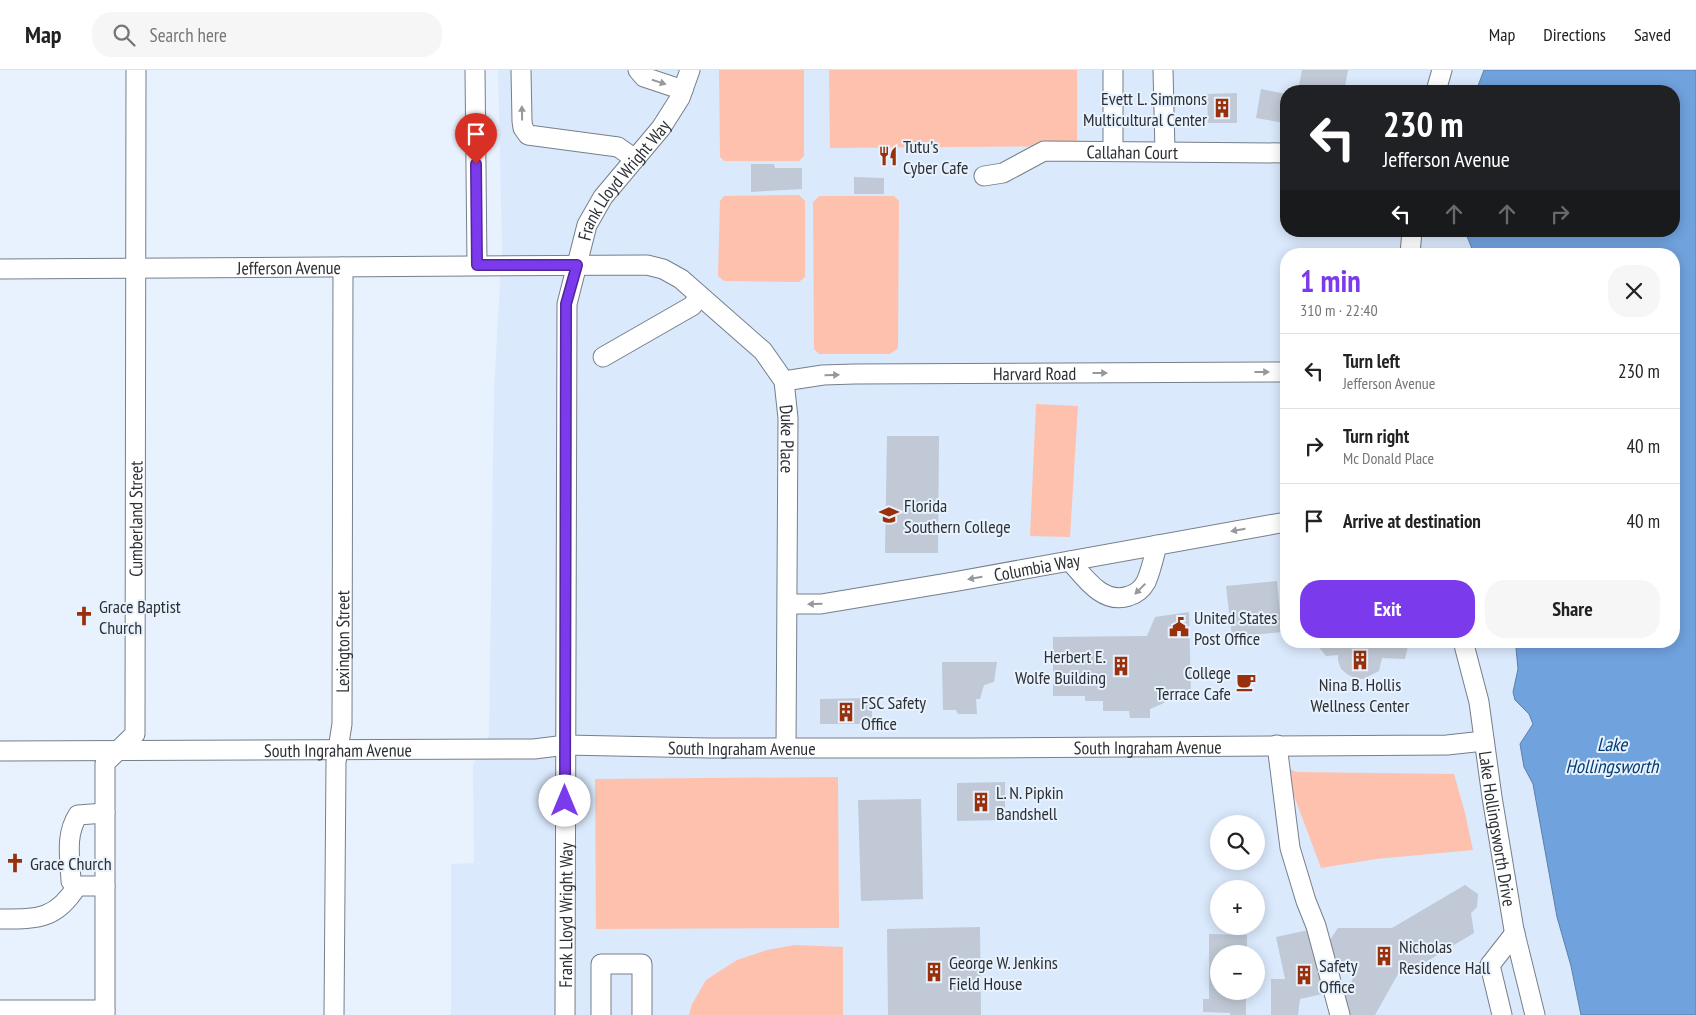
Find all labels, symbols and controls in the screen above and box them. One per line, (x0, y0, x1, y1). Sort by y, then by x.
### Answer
search box (92, 12, 442, 57)
text: Map (25, 19, 62, 50)
icon: search (110, 21, 138, 49)
text: Search here (150, 23, 227, 47)
text: Map (1489, 23, 1515, 46)
text: Directions (1543, 23, 1606, 46)
text: Saved (1634, 23, 1671, 46)
one-way arrow (652, 78, 667, 86)
place label: Evett L. Simmons Multicultural Center (1083, 87, 1207, 131)
building icon: Evett L. Simmons Multicultural Center (1211, 97, 1233, 119)
text: 230 m (1383, 101, 1464, 147)
one-way arrow (518, 105, 526, 121)
icon: left (1300, 105, 1365, 170)
pin (455, 113, 497, 164)
street label: Frank Lloyd Wright Way (572, 115, 675, 242)
icon: arrive (462, 120, 490, 148)
place label: Tutu's Cyber Cafe (903, 135, 968, 179)
street label: Callahan Court (1086, 140, 1178, 164)
restaurant icon: Tutu's Cyber Cafe (877, 145, 899, 167)
text: Jefferson Avenue (1383, 145, 1510, 173)
icon: left (1387, 200, 1415, 228)
icon: ahead (1440, 200, 1468, 228)
icon: ahead (1493, 200, 1521, 228)
icon: right (1546, 200, 1574, 228)
street label: Jefferson Avenue (236, 255, 341, 279)
text: 1 min (1300, 261, 1361, 300)
button: close (1608, 265, 1660, 317)
text: 310 m · 22:40 (1300, 300, 1378, 320)
text: Turn left (1343, 349, 1400, 373)
icon: left (1300, 357, 1328, 385)
text: 230 m (1618, 359, 1660, 383)
street label: Harvard Road (993, 361, 1076, 385)
one-way arrow (1255, 368, 1271, 376)
one-way arrow (1092, 369, 1108, 377)
one-way arrow (825, 370, 841, 378)
text: Jefferson Avenue (1343, 373, 1435, 393)
street label: Duke Place (775, 404, 800, 473)
text: Turn right (1343, 424, 1409, 448)
icon: right (1300, 432, 1328, 460)
text: 40 m (1627, 434, 1660, 458)
text: Mc Donald Place (1343, 448, 1434, 468)
street label: Cumberland Street (124, 461, 147, 577)
place label: Florida Southern College (904, 494, 1011, 538)
school or university icon: Florida Southern College (878, 504, 900, 526)
icon: arrive (1300, 507, 1328, 535)
text: Arrive at destination (1343, 509, 1481, 533)
text: 40 m (1627, 509, 1660, 533)
one-way arrow (1230, 527, 1246, 535)
street label: Columbia Way (992, 548, 1082, 586)
one-way arrow (967, 574, 983, 582)
button: Exit (1300, 580, 1475, 638)
button: Share (1485, 580, 1660, 638)
one-way arrow (1134, 583, 1146, 595)
street label: Lexington Street (331, 590, 354, 693)
place label: Grace Baptist Church (99, 595, 181, 639)
one-way arrow (806, 600, 822, 608)
church icon: Grace Baptist Church (73, 605, 95, 627)
place label: United States Post Office (1194, 606, 1277, 650)
public building icon: United States Post Office (1168, 616, 1190, 638)
place label: Herbert E. Wolfe Building (1015, 645, 1106, 689)
building icon: Nina B. Hollis Wellness Center (1349, 649, 1371, 671)
building icon: Herbert E. Wolfe Building (1110, 655, 1132, 677)
place label: College Terrace Cafe (1156, 661, 1231, 705)
cafe icon: College Terrace Cafe (1235, 671, 1257, 693)
place label: Nina B. Hollis Wellness Center (1311, 673, 1409, 717)
place label: FSC Safety Office (861, 691, 926, 735)
building icon: FSC Safety Office (835, 701, 857, 723)
water label: Lake Hollingsworth (1566, 732, 1660, 778)
street label: South Ingraham Avenue (1074, 735, 1222, 759)
street label: South Ingraham Avenue (668, 736, 816, 760)
street label: South Ingraham Avenue (264, 738, 412, 762)
street label: Lake Hollingsworth Drive (1474, 749, 1521, 908)
position arrow (538, 774, 590, 826)
place label: L. N. Pipkin Bandshell (996, 781, 1063, 825)
building icon: L. N. Pipkin Bandshell (970, 791, 992, 813)
map controls (1210, 815, 1265, 1000)
button: search (1210, 815, 1265, 870)
street label: Frank Lloyd Wright Way (554, 842, 577, 988)
church icon: Grace Church (4, 852, 26, 874)
place label: Grace Church (30, 852, 112, 875)
button: + (1210, 880, 1265, 935)
place label: Nicholas Residence Hall (1399, 935, 1491, 979)
button: − (1210, 945, 1265, 1000)
building icon: Nicholas Residence Hall (1373, 945, 1395, 967)
place label: George W. Jenkins Field House (949, 951, 1058, 995)
place label: Safety Office (1319, 954, 1358, 998)
building icon: George W. Jenkins Field House (923, 961, 945, 983)
building icon: Safety Office (1293, 964, 1315, 986)

